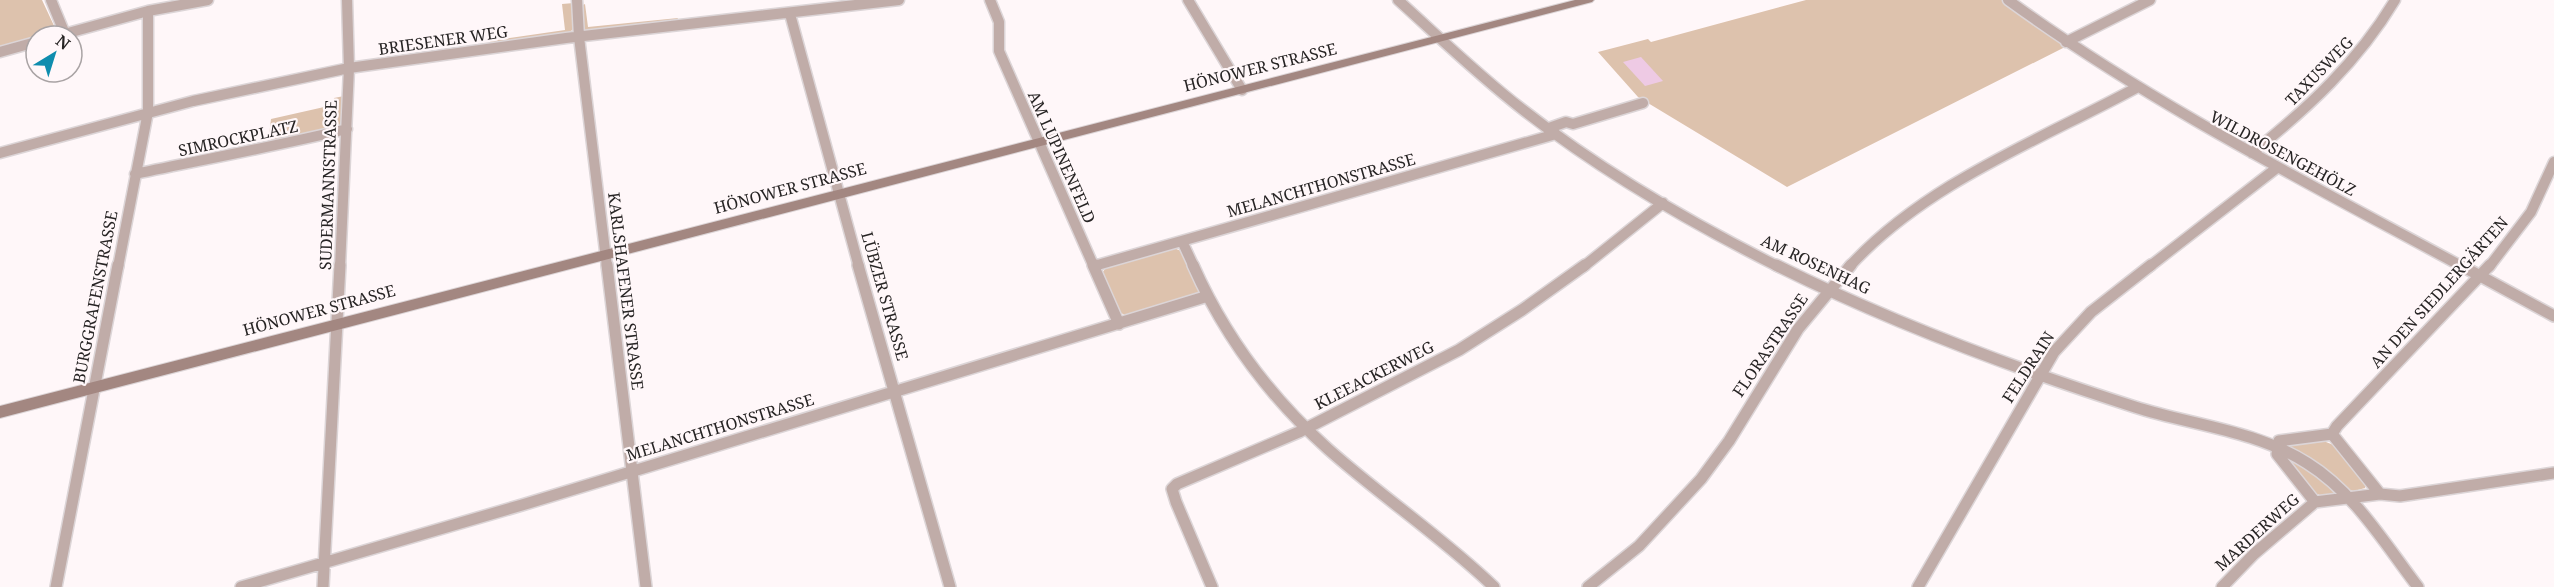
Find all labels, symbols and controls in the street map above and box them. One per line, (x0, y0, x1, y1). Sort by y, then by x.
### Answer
street label: BRIESENER WEG (377, 20, 510, 60)
north arrow (24, 24, 84, 84)
text: N (51, 30, 75, 55)
street label: TAXUSWEG (2280, 31, 2358, 111)
street label: HÖNOWER STRASSE (1181, 37, 1339, 97)
street label: AM LUPINENFELD (1023, 87, 1101, 227)
street label: SUDERMANNSTRASSE (314, 99, 342, 270)
street label: WILDROSENGEHÖLZ (2206, 105, 2360, 201)
street label: SIMROCKPLATZ (176, 115, 300, 161)
street label: MELANCHTHONSTRASSE (1224, 148, 1418, 222)
street label: HÖNOWER STRASSE (711, 157, 869, 219)
street label: KARLSHAFENER STRASSE (603, 191, 649, 391)
street label: BURGGRAFENSTRASSE (67, 209, 123, 385)
street label: AN DEN SIEDLERGÄRTEN (2365, 212, 2513, 372)
street label: LÜBZER STRASSE (856, 229, 914, 363)
street label: AM ROSENHAG (1758, 229, 1875, 299)
street label: HÖNOWER STRASSE (240, 279, 398, 341)
street label: FLORASTRASSE (1727, 289, 1813, 401)
street label: FELDRAIN (1997, 327, 2059, 407)
street label: KLEEACKERWEG (1311, 335, 1438, 415)
street label: MELANCHTHONSTRASSE (624, 388, 816, 466)
street label: MARDERWEG (2210, 488, 2304, 576)

